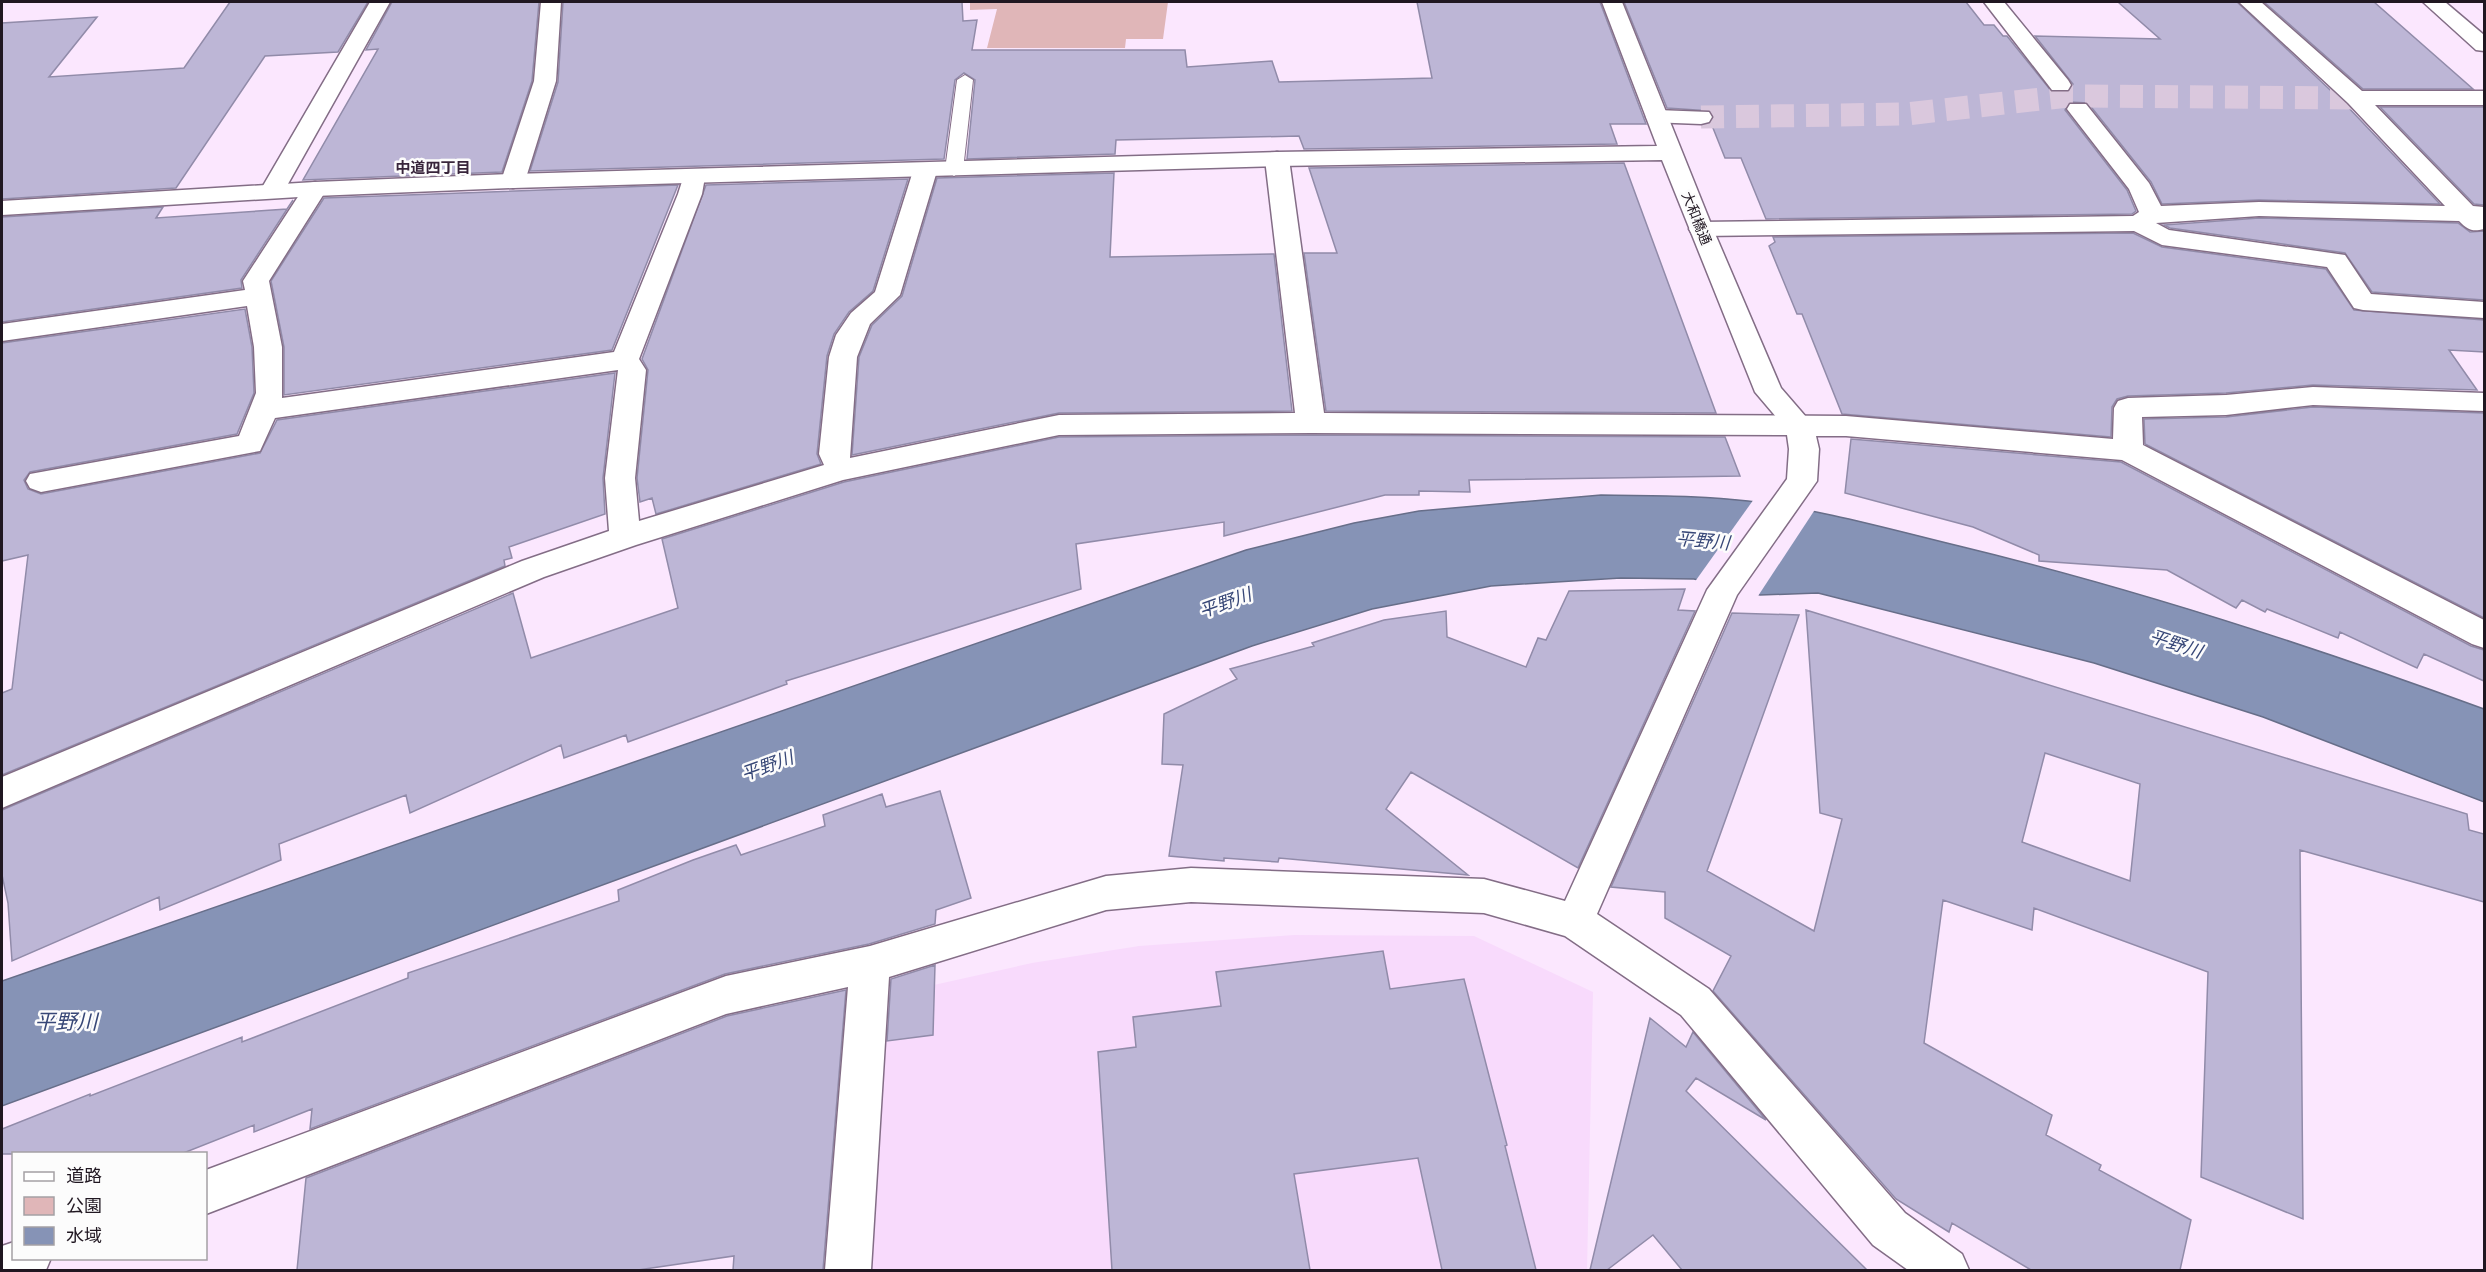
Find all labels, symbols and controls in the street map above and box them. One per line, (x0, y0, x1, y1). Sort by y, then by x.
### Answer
district label: 中道四丁目 (395, 158, 471, 176)
street label: 大和橋通 (1679, 189, 1715, 247)
water label: 平野川 (1675, 527, 1733, 553)
water label: 平野川 (1196, 582, 1256, 622)
water label: 平野川 (2147, 624, 2207, 662)
water label: 平野川 (738, 745, 798, 785)
water label: 平野川 (35, 1008, 99, 1033)
legend (12, 1152, 207, 1260)
text: 道路 (66, 1164, 102, 1186)
text: 公園 (66, 1194, 102, 1216)
text: 水域 (66, 1224, 102, 1246)

